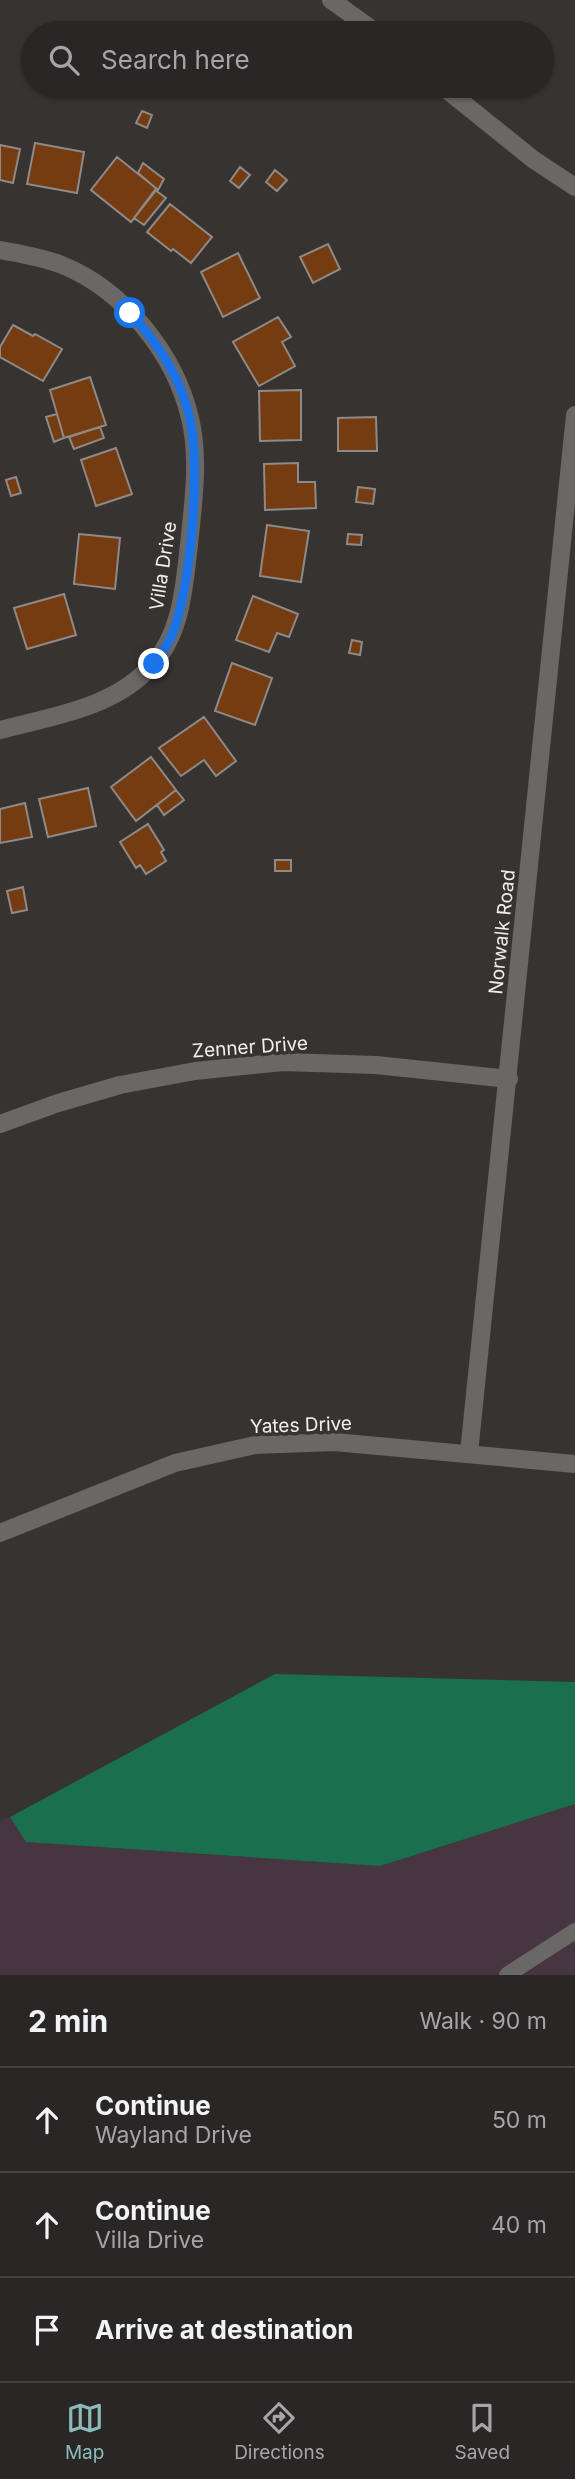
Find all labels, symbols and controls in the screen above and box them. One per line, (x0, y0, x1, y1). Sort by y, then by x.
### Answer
search box (21, 21, 554, 98)
icon: search (45, 41, 83, 79)
text: Search here (101, 44, 250, 75)
route start (114, 297, 145, 328)
street label: Villa Drive (145, 520, 181, 612)
route end (138, 648, 169, 679)
street label: Norwalk Road (484, 868, 520, 996)
street label: Zenner Drive (191, 1031, 309, 1063)
street label: Yates Drive (250, 1412, 352, 1438)
text: 2 min (28, 2003, 108, 2039)
text: Walk · 90 m (419, 2007, 547, 2035)
text: Continue (95, 2090, 211, 2121)
icon: ahead (28, 2101, 66, 2139)
text: 50 m (492, 2106, 547, 2134)
text: Wayland Drive (95, 2121, 252, 2149)
text: Continue (95, 2195, 211, 2226)
icon: ahead (28, 2206, 66, 2244)
text: 40 m (491, 2211, 547, 2239)
text: Villa Drive (95, 2226, 204, 2254)
icon: arrive (28, 2311, 66, 2349)
text: Arrive at destination (95, 2314, 354, 2345)
tab: Map (65, 2399, 104, 2464)
tab: Directions (234, 2399, 325, 2464)
tab: Saved (454, 2399, 510, 2464)

